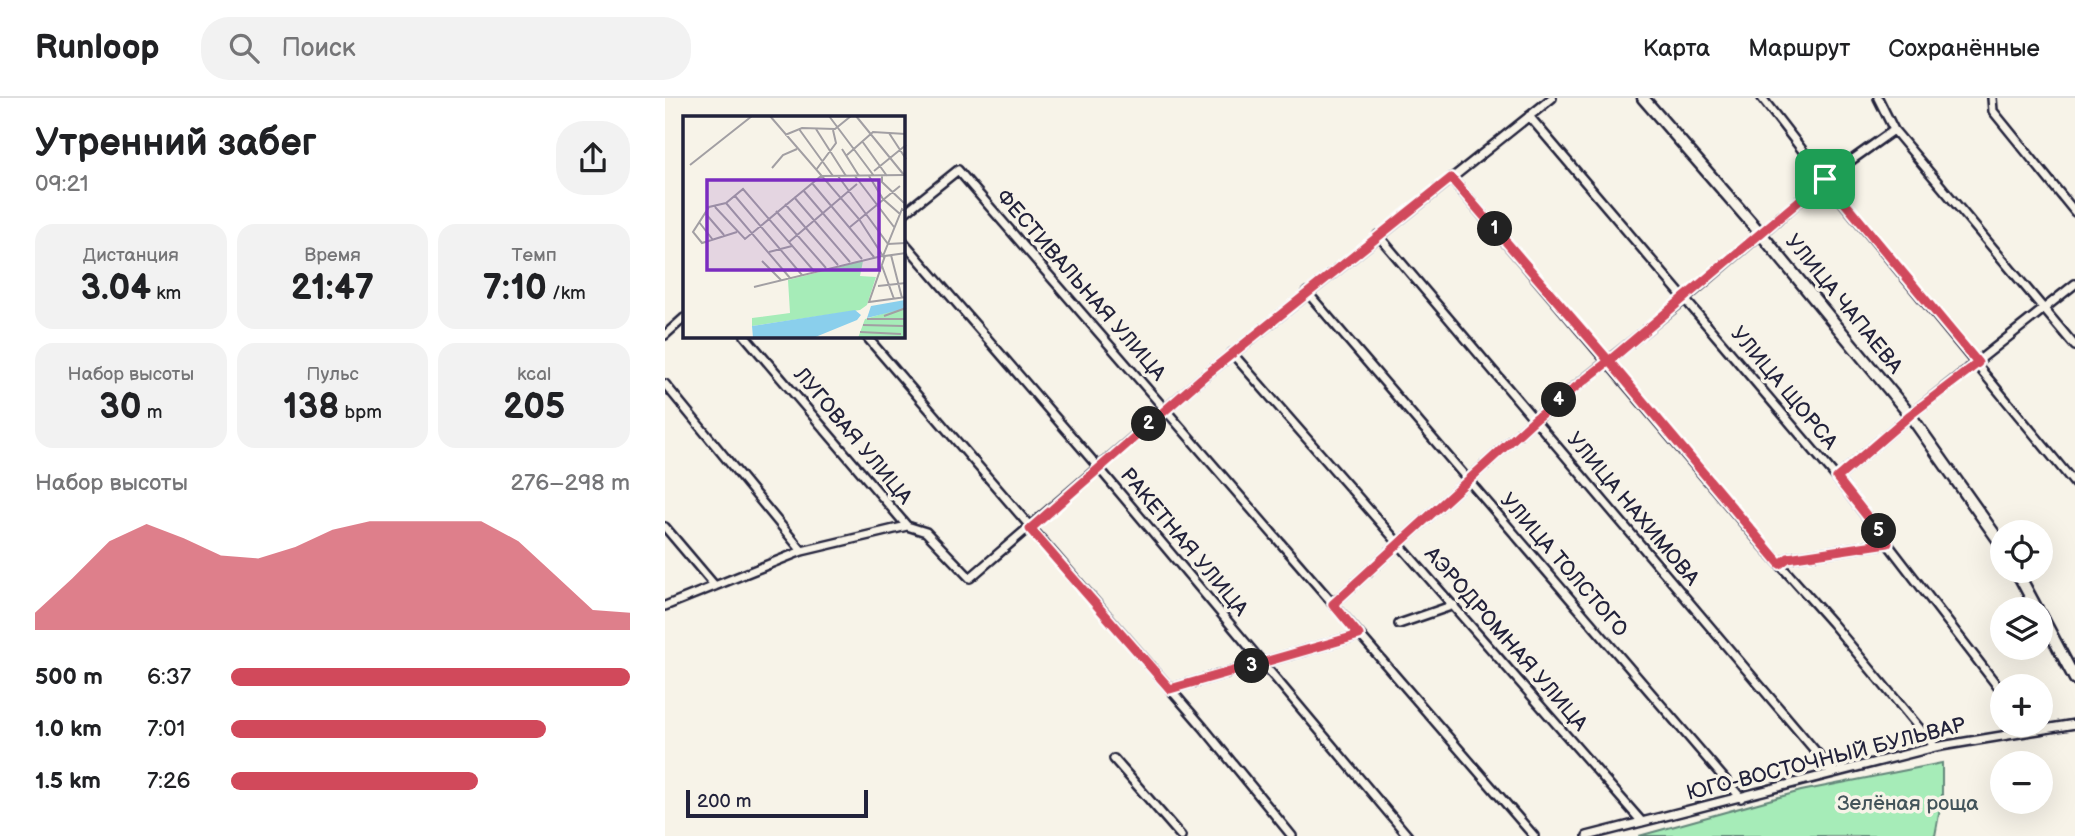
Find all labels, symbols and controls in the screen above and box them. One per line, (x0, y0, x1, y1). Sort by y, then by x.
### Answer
search box (201, 17, 691, 80)
text: Runloop (35, 28, 159, 68)
icon: search (225, 29, 263, 67)
text: Поиск (281, 33, 356, 64)
text: Карта (1643, 34, 1710, 63)
text: Маршрут (1748, 34, 1850, 63)
text: Сохранённые (1888, 34, 2040, 63)
inset map (683, 116, 905, 338)
text: Утренний забег (35, 121, 317, 166)
button: share (556, 121, 630, 195)
pin (1795, 149, 1855, 209)
icon: arrive (1806, 160, 1844, 198)
text: 09:21 (35, 170, 89, 198)
street label: ФЕСТИВАЛЬНАЯ УЛИЦА (991, 184, 1171, 386)
pin: 1 (1477, 212, 1513, 246)
text: 1 (1491, 217, 1499, 240)
street label: УЛИЦА ЧАПАЕВА (1780, 229, 1908, 379)
text: Дистанция (83, 244, 179, 267)
text: Время (304, 244, 361, 267)
text: Темп (512, 244, 557, 267)
text: 3.04 (80, 267, 151, 310)
text: 21:47 (291, 267, 374, 310)
text: 7:10 (483, 267, 547, 310)
text: km (151, 282, 181, 305)
text: /km (547, 282, 586, 305)
street label: УЛИЦА ЩОРСА (1725, 321, 1843, 455)
street label: ЛУГОВАЯ УЛИЦА (788, 362, 918, 510)
text: Набор высоты (68, 363, 194, 386)
text: Пульс (306, 363, 359, 386)
text: kcal (517, 363, 551, 386)
pin: 4 (1541, 382, 1577, 418)
text: 30 (99, 386, 142, 429)
text: 138 (283, 386, 339, 429)
text: 205 (503, 386, 565, 429)
text: 4 (1553, 388, 1564, 411)
text: m (142, 401, 162, 424)
text: bpm (339, 401, 382, 424)
pin: 2 (1131, 406, 1167, 442)
text: 2 (1143, 412, 1154, 435)
street label: УЛИЦА НАХИМОВА (1562, 427, 1705, 591)
street label: РАКЕТНАЯ УЛИЦА (1115, 463, 1253, 621)
text: Набор высоты (35, 469, 188, 497)
text: 276–298 m (510, 469, 630, 497)
street label: УЛИЦА ТОЛСТОГО (1495, 488, 1633, 642)
pin: 5 (1861, 514, 1897, 548)
text: 5 (1873, 519, 1884, 542)
map controls (1990, 520, 2053, 814)
button: locate (1990, 520, 2053, 583)
street label: АЭРОДРОМНАЯ УЛИЦА (1419, 541, 1593, 736)
button: layers (1990, 597, 2053, 660)
pin: 3 (1235, 648, 1269, 684)
text: 3 (1246, 654, 1257, 677)
text: 500 m (35, 663, 103, 691)
text: 6:37 (147, 663, 191, 691)
button: + (1990, 674, 2053, 737)
street label: ЮГО-ВОСТОЧНЫЙ БУЛЬВАР (1684, 712, 1969, 806)
text: 1.0 km (35, 715, 102, 743)
text: 7:01 (147, 715, 185, 743)
button: − (1990, 751, 2053, 814)
text: 1.5 km (35, 767, 101, 795)
text: 7:26 (147, 767, 191, 795)
scale bar (686, 787, 868, 819)
text: 200 m (697, 790, 751, 813)
park label: Зелёная роща (1837, 791, 1979, 816)

